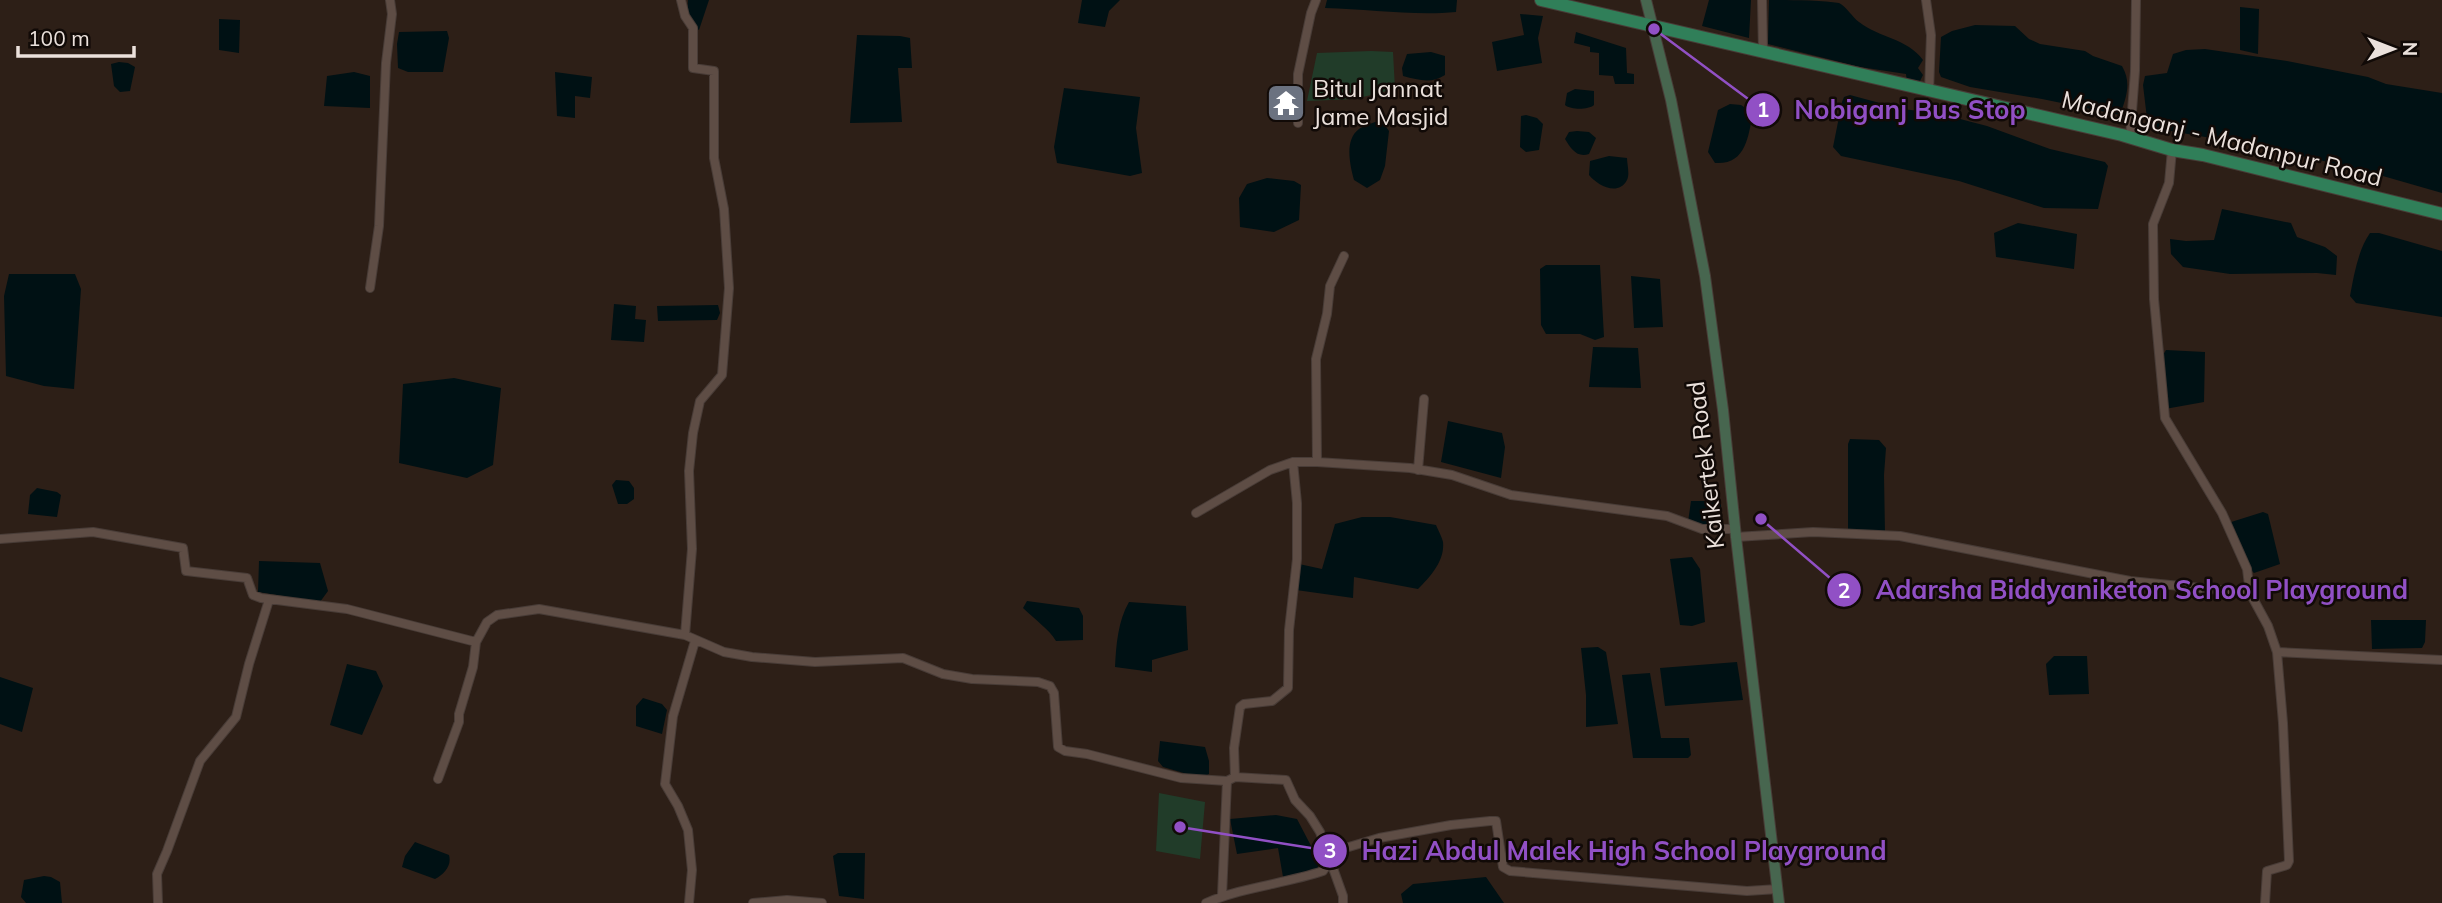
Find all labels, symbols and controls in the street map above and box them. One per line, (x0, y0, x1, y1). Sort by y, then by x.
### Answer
scale bar (18, 14, 133, 58)
north arrow (2358, 14, 2428, 84)
text: 100 m (28, 25, 90, 51)
text: N (2398, 42, 2422, 56)
place label: Bitul Jannat Jame Masjid (1313, 73, 1448, 131)
temple icon: Bitul Jannat Jame Masjid (1265, 82, 1307, 124)
street label: Madanganj - Madanpur Road (2059, 84, 2386, 192)
callout: Nobiganj Bus Stop (1745, 87, 2040, 134)
text: Nobiganj Bus Stop (1794, 93, 2026, 126)
text: 1 (1757, 96, 1769, 122)
street label: Kaikertek Road (1680, 380, 1730, 551)
callout: Adarsha Biddyaniketon School Playground (1827, 567, 2422, 614)
text: Adarsha Biddyaniketon School Playground (1876, 573, 2408, 606)
text: 2 (1838, 577, 1850, 603)
callout: Hazi Abdul Malek High School Playground (1313, 828, 1901, 875)
text: Hazi Abdul Malek High School Playground (1361, 834, 1887, 867)
text: 3 (1324, 837, 1336, 863)

